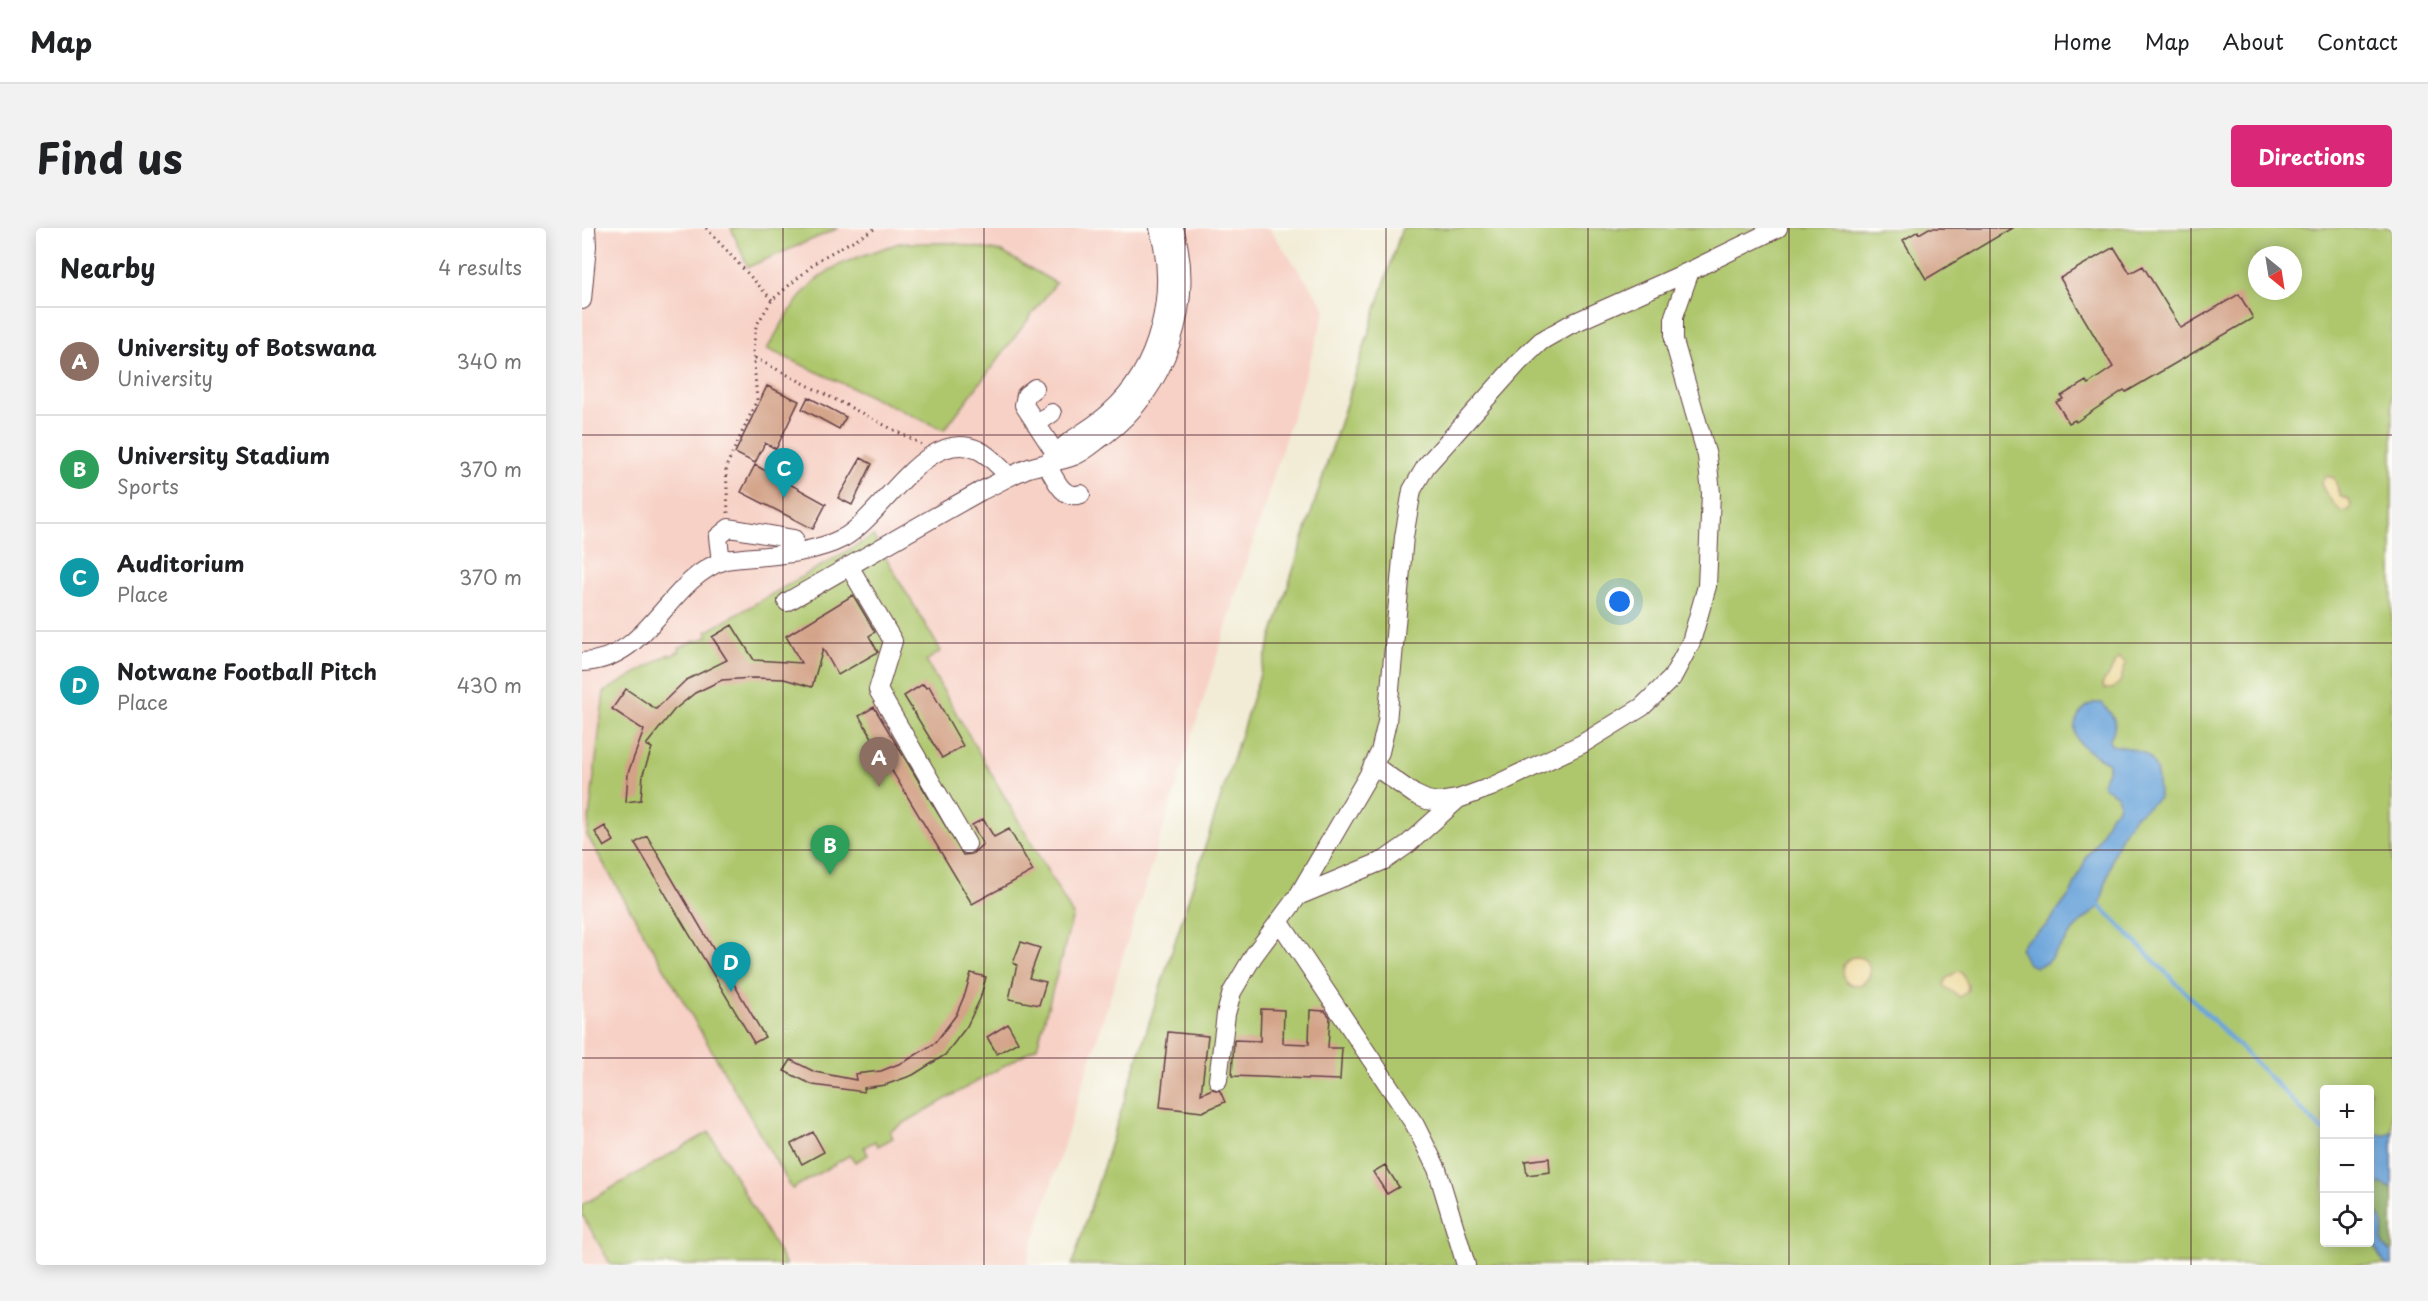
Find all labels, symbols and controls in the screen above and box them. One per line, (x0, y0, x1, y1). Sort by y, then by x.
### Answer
text: Map (30, 20, 92, 63)
text: Home (2053, 25, 2112, 57)
text: Map (2145, 25, 2190, 57)
text: About (2223, 25, 2284, 57)
text: Contact (2317, 25, 2398, 57)
text: Find us (36, 125, 183, 188)
button: Directions (2231, 125, 2392, 187)
north arrow (2248, 246, 2302, 300)
text: Nearby (60, 248, 155, 287)
text: 4 results (438, 252, 522, 282)
text: University of Botswana (117, 330, 377, 363)
text: A (72, 346, 87, 376)
text: 340 m (457, 346, 522, 376)
text: University (117, 363, 213, 393)
text: University Stadium (117, 438, 330, 471)
pin: C (764, 448, 804, 498)
text: B (73, 454, 86, 484)
text: 370 m (459, 454, 522, 484)
text: Sports (117, 471, 179, 501)
text: Auditorium (117, 546, 245, 579)
text: C (72, 562, 87, 592)
text: 370 m (459, 562, 522, 592)
text: Place (117, 579, 168, 609)
your location (1605, 587, 1634, 616)
text: Notwane Football Pitch (117, 654, 377, 687)
text: D (72, 670, 87, 700)
text: 430 m (457, 670, 522, 700)
text: Place (117, 687, 168, 717)
pin: A (860, 738, 898, 787)
pin: B (810, 826, 850, 875)
pin: D (712, 942, 750, 992)
map controls (2320, 1085, 2374, 1247)
button: + (2320, 1085, 2374, 1139)
button: − (2320, 1139, 2374, 1193)
button: locate (2320, 1193, 2374, 1247)

